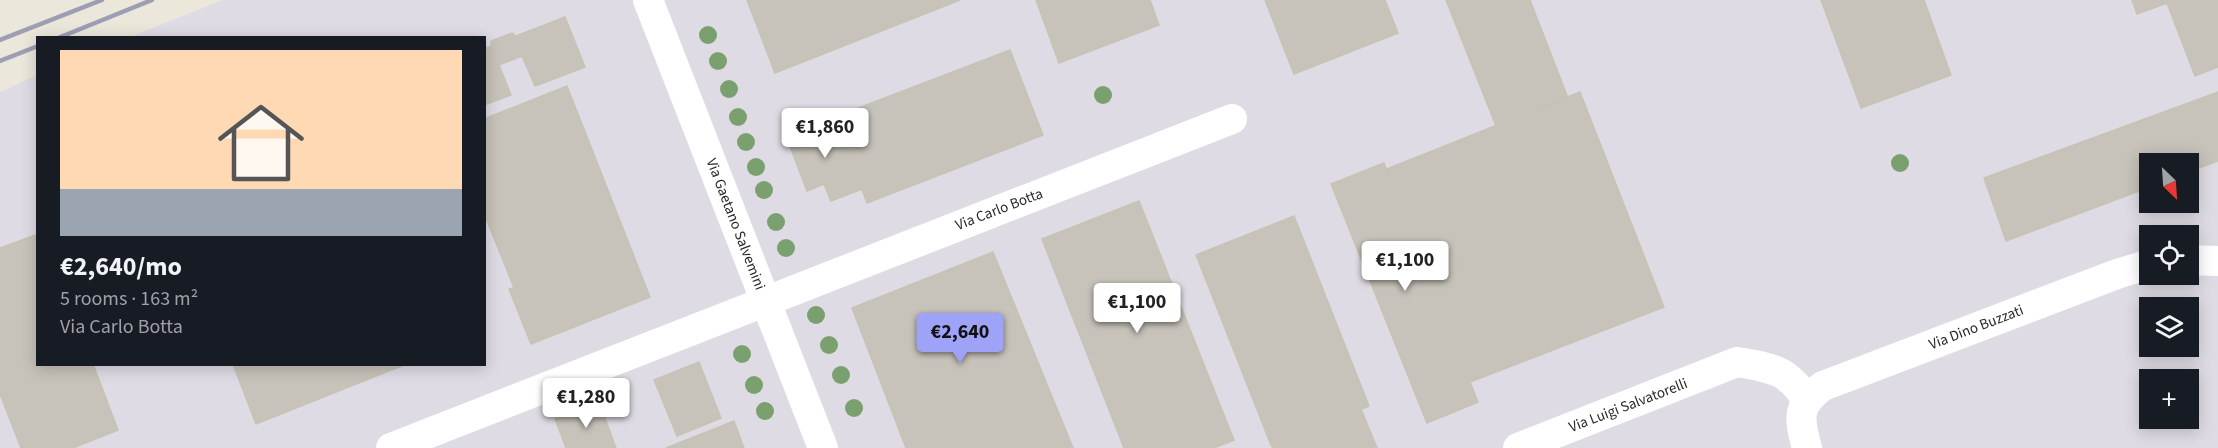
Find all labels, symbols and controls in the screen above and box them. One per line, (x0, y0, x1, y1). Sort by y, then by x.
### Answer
icon: home (207, 89, 315, 197)
pin: €1,860 (776, 108, 874, 159)
text: €1,860 (796, 113, 854, 141)
north arrow (2139, 153, 2199, 213)
map controls (2139, 153, 2199, 429)
street label: Via Gaetano Salvemini (701, 155, 770, 293)
street label: Via Carlo Botta (952, 183, 1046, 236)
button: locate (2139, 225, 2199, 285)
pin: €1,100 (1356, 241, 1454, 292)
text: €1,100 (1376, 246, 1434, 274)
text: €2,640/mo (60, 248, 182, 285)
pin: €1,100 (1088, 283, 1186, 334)
text: 5 rooms · 163 m² (60, 285, 198, 313)
text: €1,100 (1108, 288, 1166, 316)
button: layers (2139, 297, 2199, 357)
street label: Via Dino Buzzati (1926, 300, 2026, 355)
text: Via Carlo Botta (60, 313, 183, 341)
pin: €2,640 (911, 313, 1009, 364)
text: €2,640 (931, 318, 989, 346)
button: + (2139, 369, 2199, 429)
street label: Via Luigi Salvatorelli (1566, 373, 1691, 438)
pin: €1,280 (537, 378, 635, 429)
text: €1,280 (557, 383, 615, 411)

